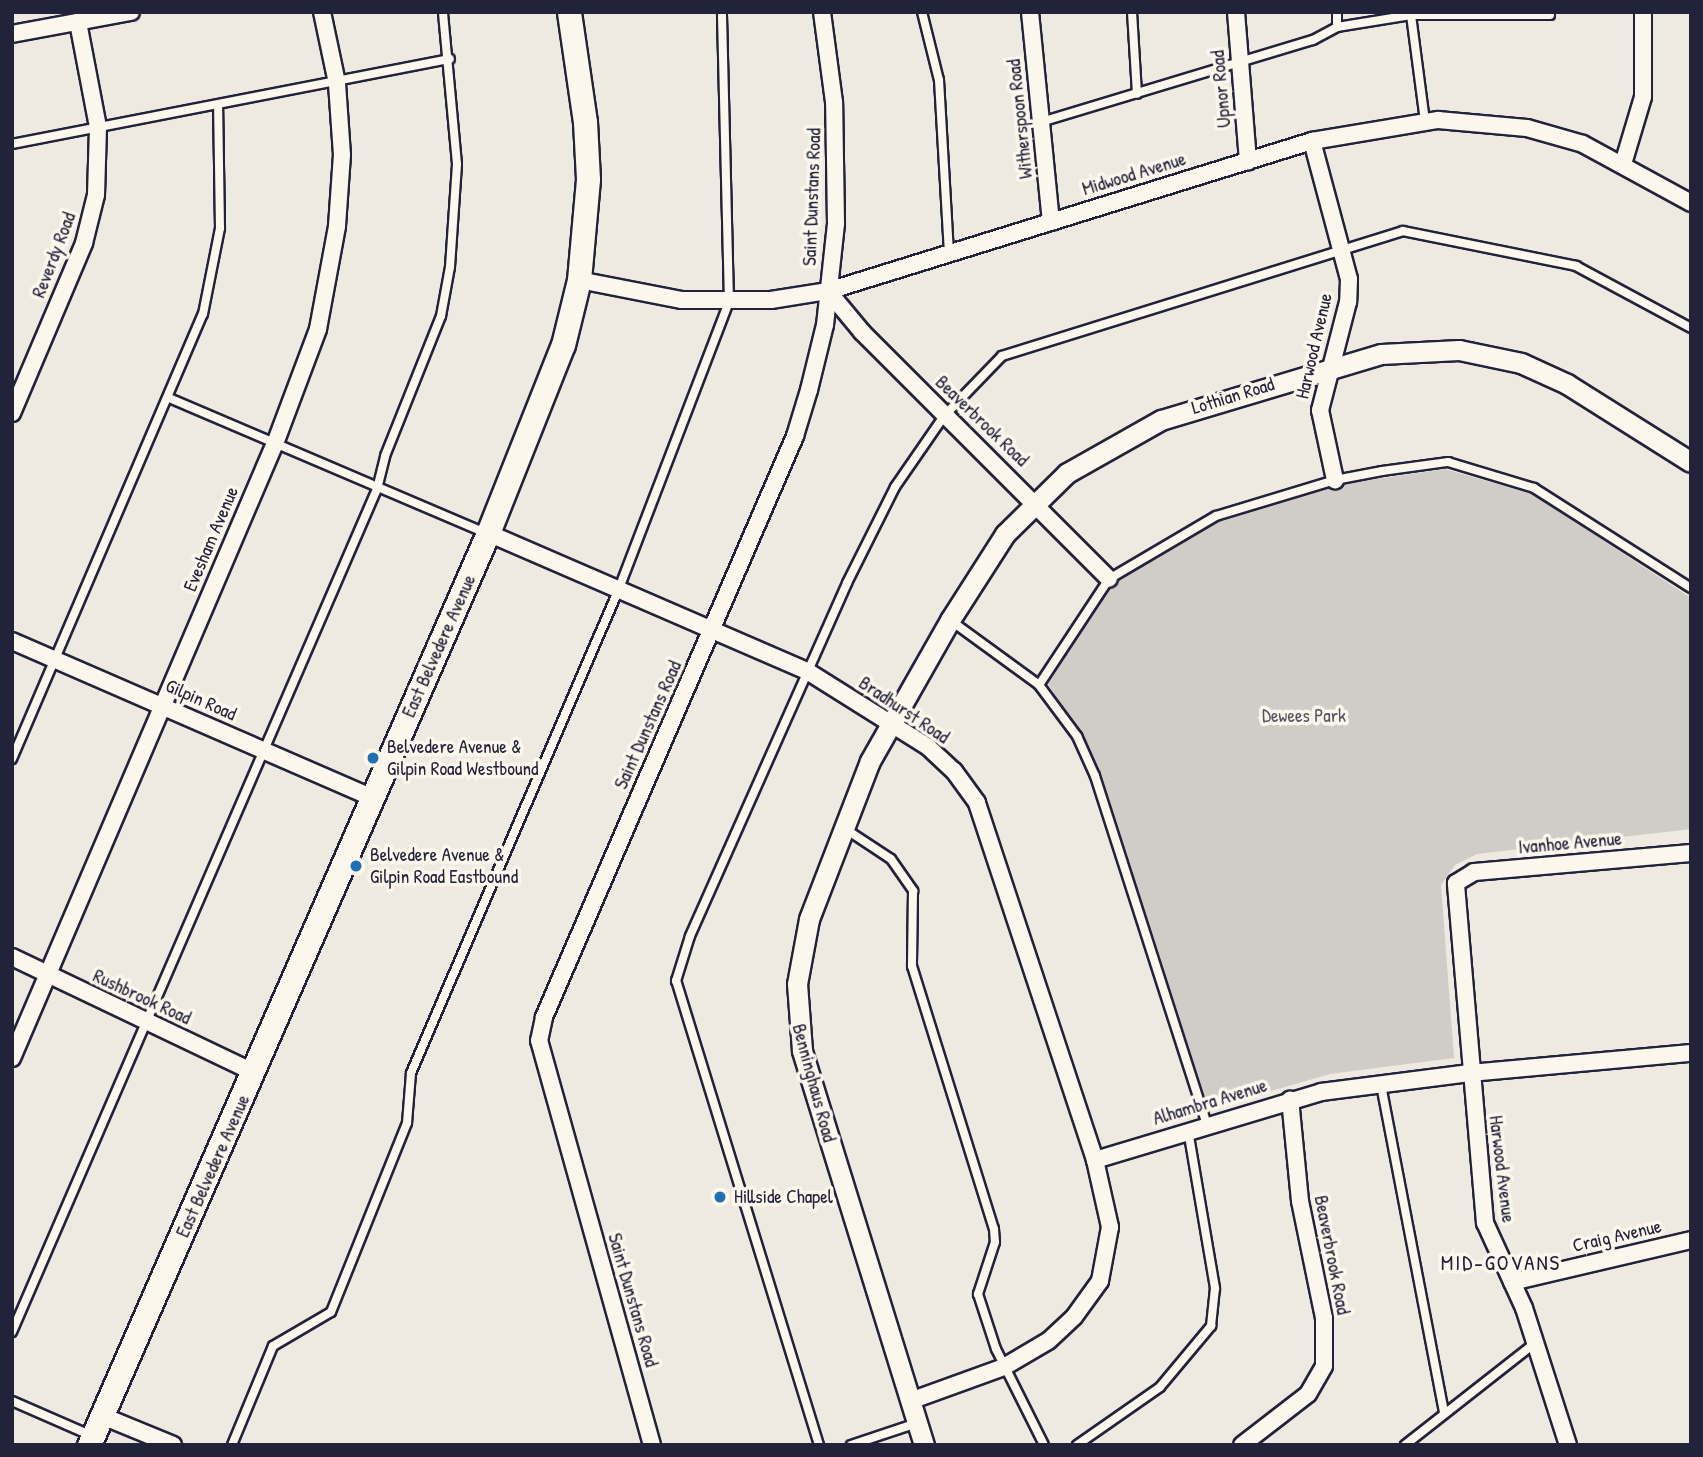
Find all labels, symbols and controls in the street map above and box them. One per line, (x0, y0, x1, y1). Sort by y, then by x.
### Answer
street label: Upnor Road (1206, 49, 1236, 129)
street label: Witherspoon Road (1002, 58, 1038, 180)
street label: Saint Dunstans Road (798, 128, 826, 266)
street label: Midwood Avenue (1079, 147, 1189, 201)
street label: Reverdy Road (27, 209, 81, 301)
street label: Harwood Avenue (1291, 291, 1337, 401)
street label: Beaverbrook Road (931, 371, 1033, 471)
street label: Lothian Road (1189, 373, 1277, 419)
street label: Evesham Avenue (179, 483, 243, 595)
street label: East Belvedere Avenue (397, 571, 481, 721)
street label: Saint Dunstans Road (610, 657, 686, 793)
street label: Bradhurst Road (854, 671, 954, 749)
street label: Gilpin Road (162, 674, 240, 726)
park label: Dewees Park (1262, 705, 1346, 727)
place label: Belvedere Avenue & Gilpin Road Westbound (387, 736, 538, 780)
marker: Belvedere Avenue & Gilpin Road Westbound (365, 750, 381, 766)
street label: Ivanhoe Avenue (1517, 827, 1623, 859)
place label: Belvedere Avenue & Gilpin Road Eastbound (370, 844, 518, 888)
marker: Belvedere Avenue & Gilpin Road Eastbound (348, 858, 364, 874)
street label: Rushbrook Road (89, 964, 195, 1030)
street label: Benninghaus Road (787, 1021, 841, 1145)
street label: Alhambra Avenue (1150, 1074, 1270, 1130)
street label: East Belvedere Avenue (171, 1091, 255, 1241)
street label: Harwood Avenue (1484, 1114, 1520, 1224)
place label: Hillside Chapel (734, 1186, 833, 1208)
marker: Hillside Chapel (712, 1189, 728, 1205)
street label: Beaverbrook Road (1309, 1193, 1355, 1317)
street label: Craig Avenue (1570, 1215, 1664, 1257)
street label: Saint Dunstans Road (603, 1231, 663, 1369)
district label: MID-GOVANS (1442, 1250, 1560, 1276)

